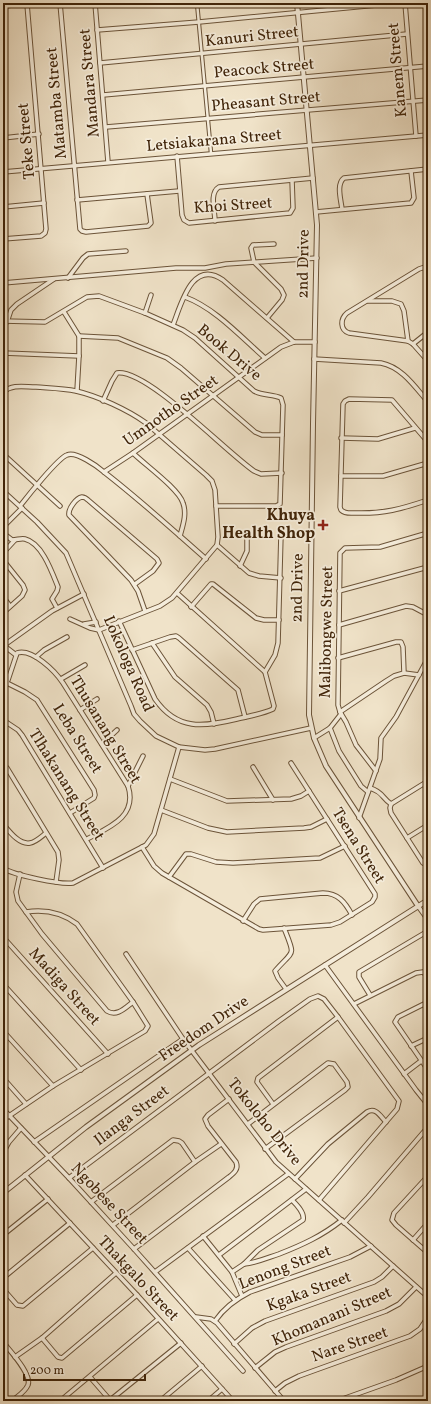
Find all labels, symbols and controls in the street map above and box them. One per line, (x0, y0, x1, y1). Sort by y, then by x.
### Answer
street label: Kanuri Street (204, 21, 300, 53)
street label: Kanem Street (383, 21, 413, 118)
street label: Mandara Street (74, 27, 106, 138)
street label: Matamba Street (41, 46, 73, 160)
street label: Peacock Street (213, 54, 316, 84)
street label: Pheasant Street (210, 86, 322, 118)
street label: Teke Street (13, 101, 41, 180)
street label: Letsiakarana Street (145, 124, 283, 158)
street label: Khoi Street (193, 192, 273, 220)
street label: 2nd Drive (292, 229, 316, 299)
street label: Book Drive (192, 320, 266, 386)
street label: Umnotho Street (119, 370, 223, 452)
place label: Khuya Health Shop (222, 505, 315, 545)
marker: Khuya Health Shop (318, 520, 328, 530)
street label: 2nd Drive (286, 553, 310, 623)
street label: Malibongwe Street (315, 565, 339, 698)
street label: Lokologa Road (97, 613, 159, 715)
street label: Thusanang Street (64, 672, 146, 789)
street label: Leba Street (47, 700, 107, 778)
street label: Tlhakanang Street (23, 725, 110, 846)
street label: Tsena Street (326, 804, 390, 888)
street label: Madiga Street (23, 943, 105, 1031)
street label: Freedom Drive (155, 991, 253, 1067)
street label: Tokoloho Drive (222, 1074, 306, 1170)
street label: Ilanga Street (90, 1080, 175, 1152)
street label: Ngobese Street (65, 1158, 153, 1250)
street label: Thakgalo Street (92, 1231, 184, 1327)
street label: Lenong Street (236, 1240, 335, 1296)
street label: Kgaka Street (264, 1266, 355, 1318)
street label: Khomanani Street (269, 1282, 396, 1352)
street label: Nare Street (309, 1322, 391, 1368)
scale bar (24, 1356, 145, 1382)
text: 200 m (30, 1363, 64, 1379)

